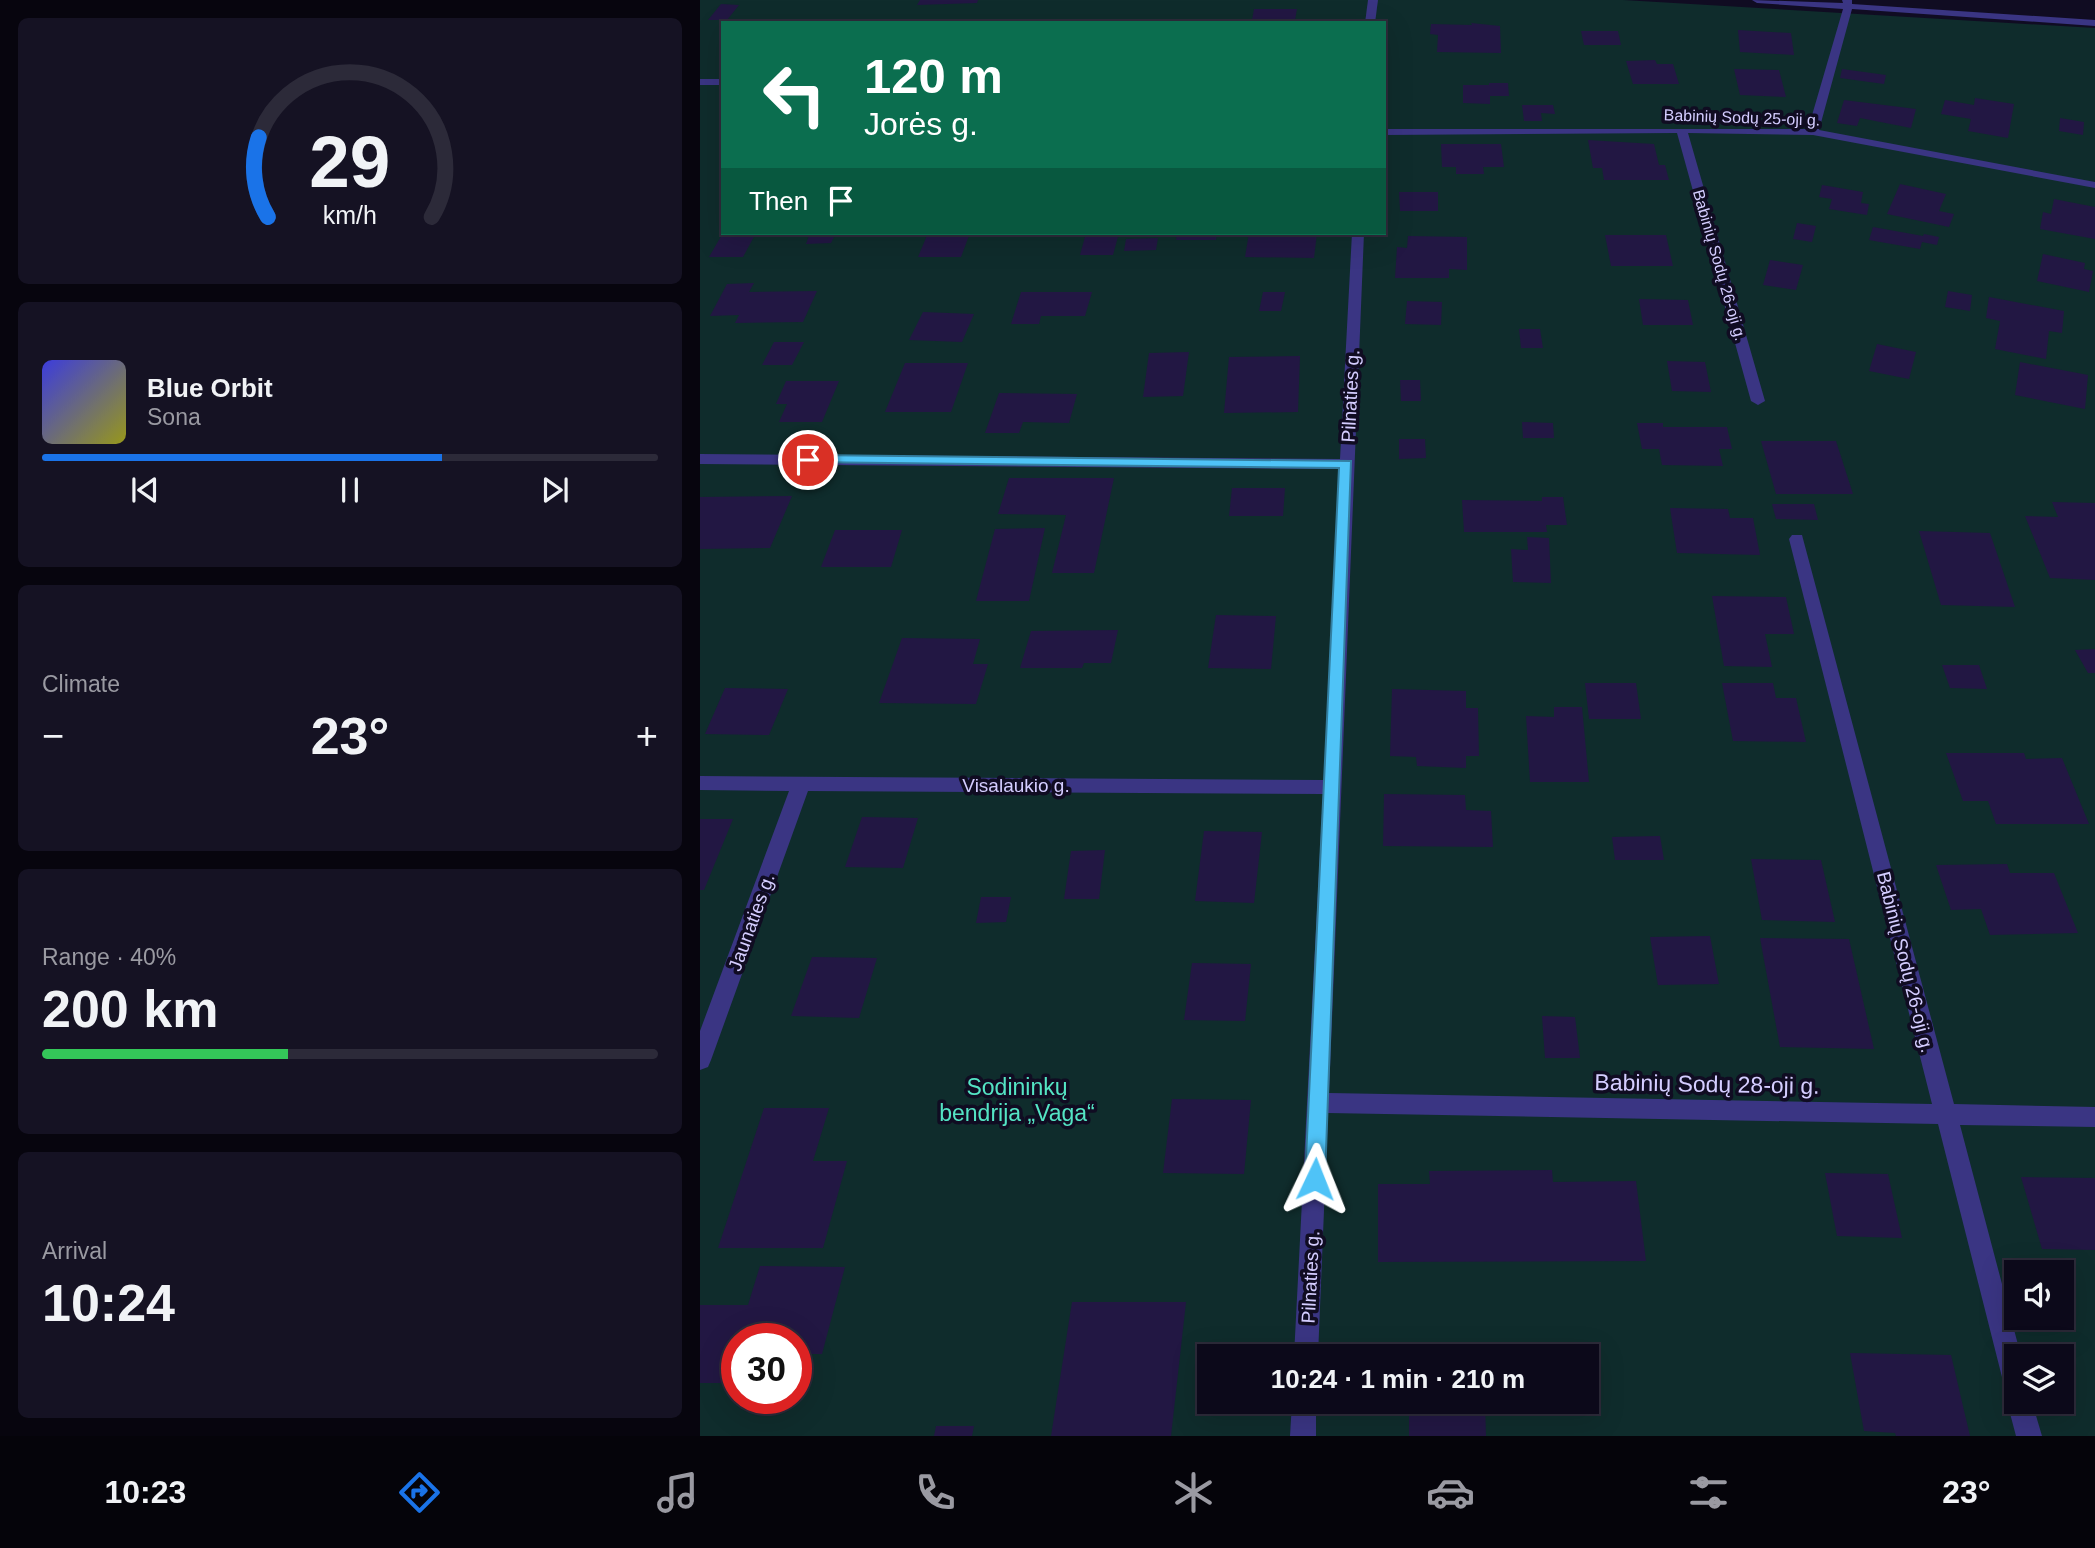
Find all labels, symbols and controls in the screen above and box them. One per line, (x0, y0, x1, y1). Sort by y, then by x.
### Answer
icon: left (749, 49, 840, 140)
text: 120 m (864, 49, 1003, 103)
text: Jorės g. (864, 106, 978, 142)
street label: Babinių Sodų 25-oji g. (1663, 106, 1821, 129)
text: 29 (310, 121, 390, 202)
icon: arrive (822, 182, 860, 220)
text: Then (749, 186, 808, 216)
street label: Babinių Sodų 26-oji g. (1690, 188, 1749, 343)
text: km/h (323, 201, 377, 229)
street label: Pilnaties g. (1338, 349, 1363, 443)
text: Blue Orbit (147, 373, 273, 403)
text: Sona (147, 404, 201, 430)
pin (778, 430, 838, 490)
icon: arrive (789, 441, 827, 479)
icon: previous (126, 471, 164, 509)
icon: pause (331, 471, 369, 509)
icon: next (536, 471, 574, 509)
text: Climate (42, 671, 120, 697)
text: 23° (311, 707, 389, 765)
text: − (42, 715, 64, 757)
text: + (636, 715, 658, 757)
street label: Visalaukio g. (962, 775, 1070, 796)
street label: Babinių Sodų 26-oji g. (1873, 869, 1938, 1055)
street label: Jaunaties g. (724, 870, 779, 974)
text: Range · 40% (42, 944, 176, 970)
text: 200 km (42, 980, 218, 1038)
street label: Babinių Sodų 28-oji g. (1594, 1069, 1820, 1099)
park label: Sodininkų bendrija „Vaga“ (939, 1074, 1095, 1126)
position arrow (1278, 1142, 1352, 1216)
street label: Pilnaties g. (1298, 1230, 1323, 1324)
text: Arrival (42, 1238, 107, 1264)
map controls (2004, 1260, 2074, 1414)
button: sound (2004, 1260, 2074, 1330)
text: 10:24 (42, 1274, 175, 1332)
speed limit sign: 30 (721, 1323, 812, 1414)
button: layers (2004, 1344, 2074, 1414)
text: 10:24 · 1 min · 210 m (1271, 1364, 1525, 1394)
icon: directions (395, 1468, 444, 1517)
icon: music (653, 1468, 702, 1517)
icon: phone (911, 1468, 960, 1517)
icon: climate (1169, 1468, 1218, 1517)
icon: car (1426, 1468, 1475, 1517)
icon: filters (1684, 1468, 1733, 1517)
text: 10:23 (104, 1474, 186, 1510)
text: 23° (1942, 1474, 1991, 1510)

